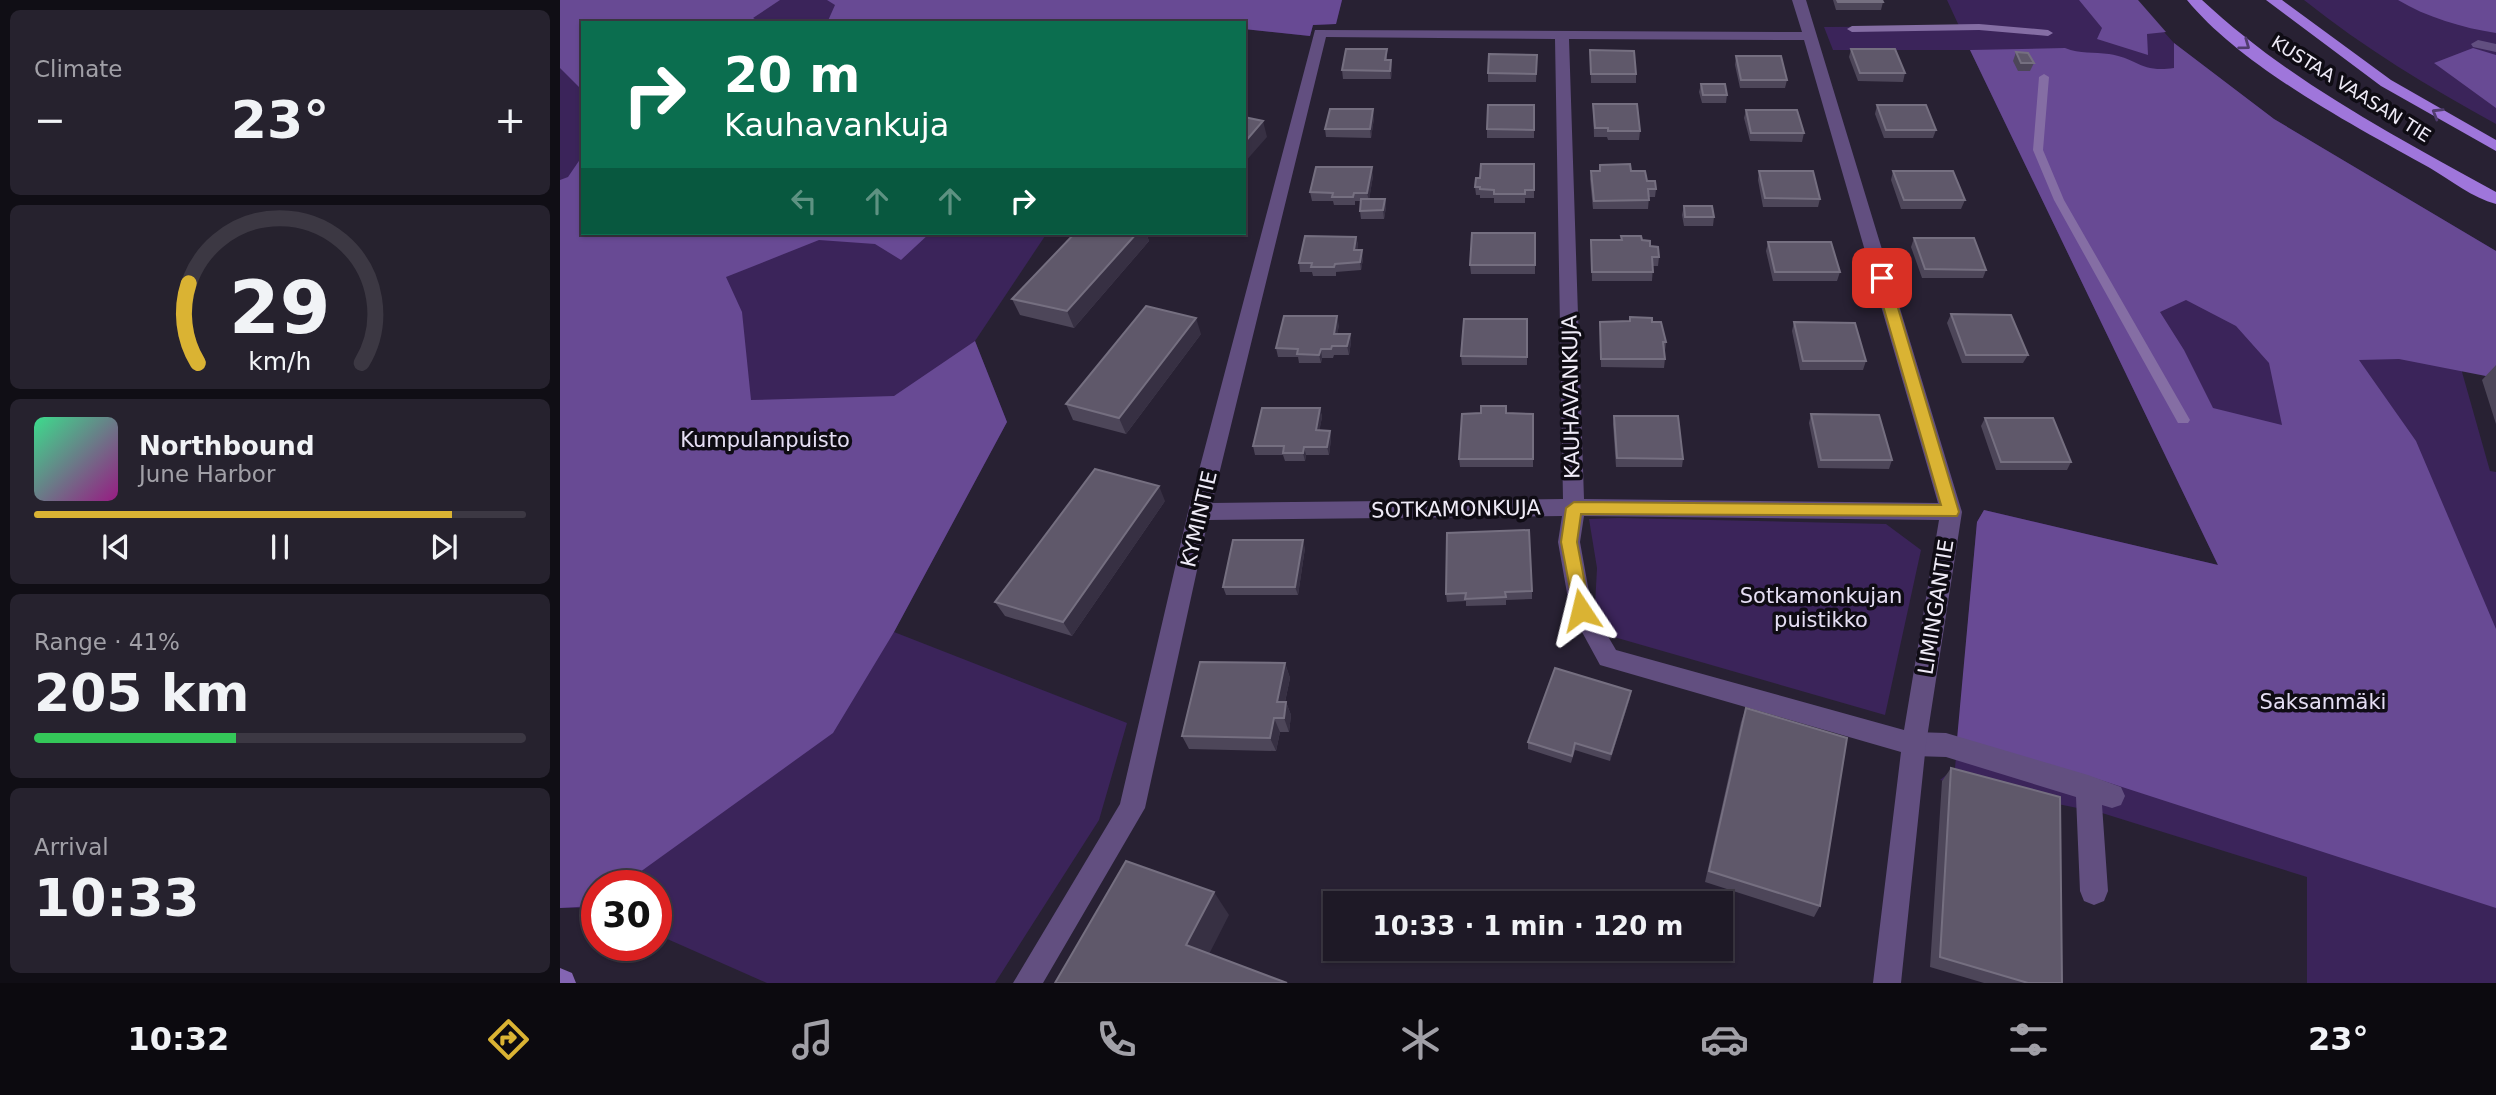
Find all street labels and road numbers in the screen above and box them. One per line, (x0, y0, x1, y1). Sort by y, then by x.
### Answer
street label: KUSTAA VAASAN TIE (2268, 31, 2435, 146)
street label: KAUHAVANKUJA (1558, 314, 1584, 479)
street label: KYMINTIE (1176, 468, 1222, 570)
street label: SOTKAMONKUJA (1371, 496, 1542, 522)
street label: LIMINGANTIE (1913, 538, 1959, 676)

